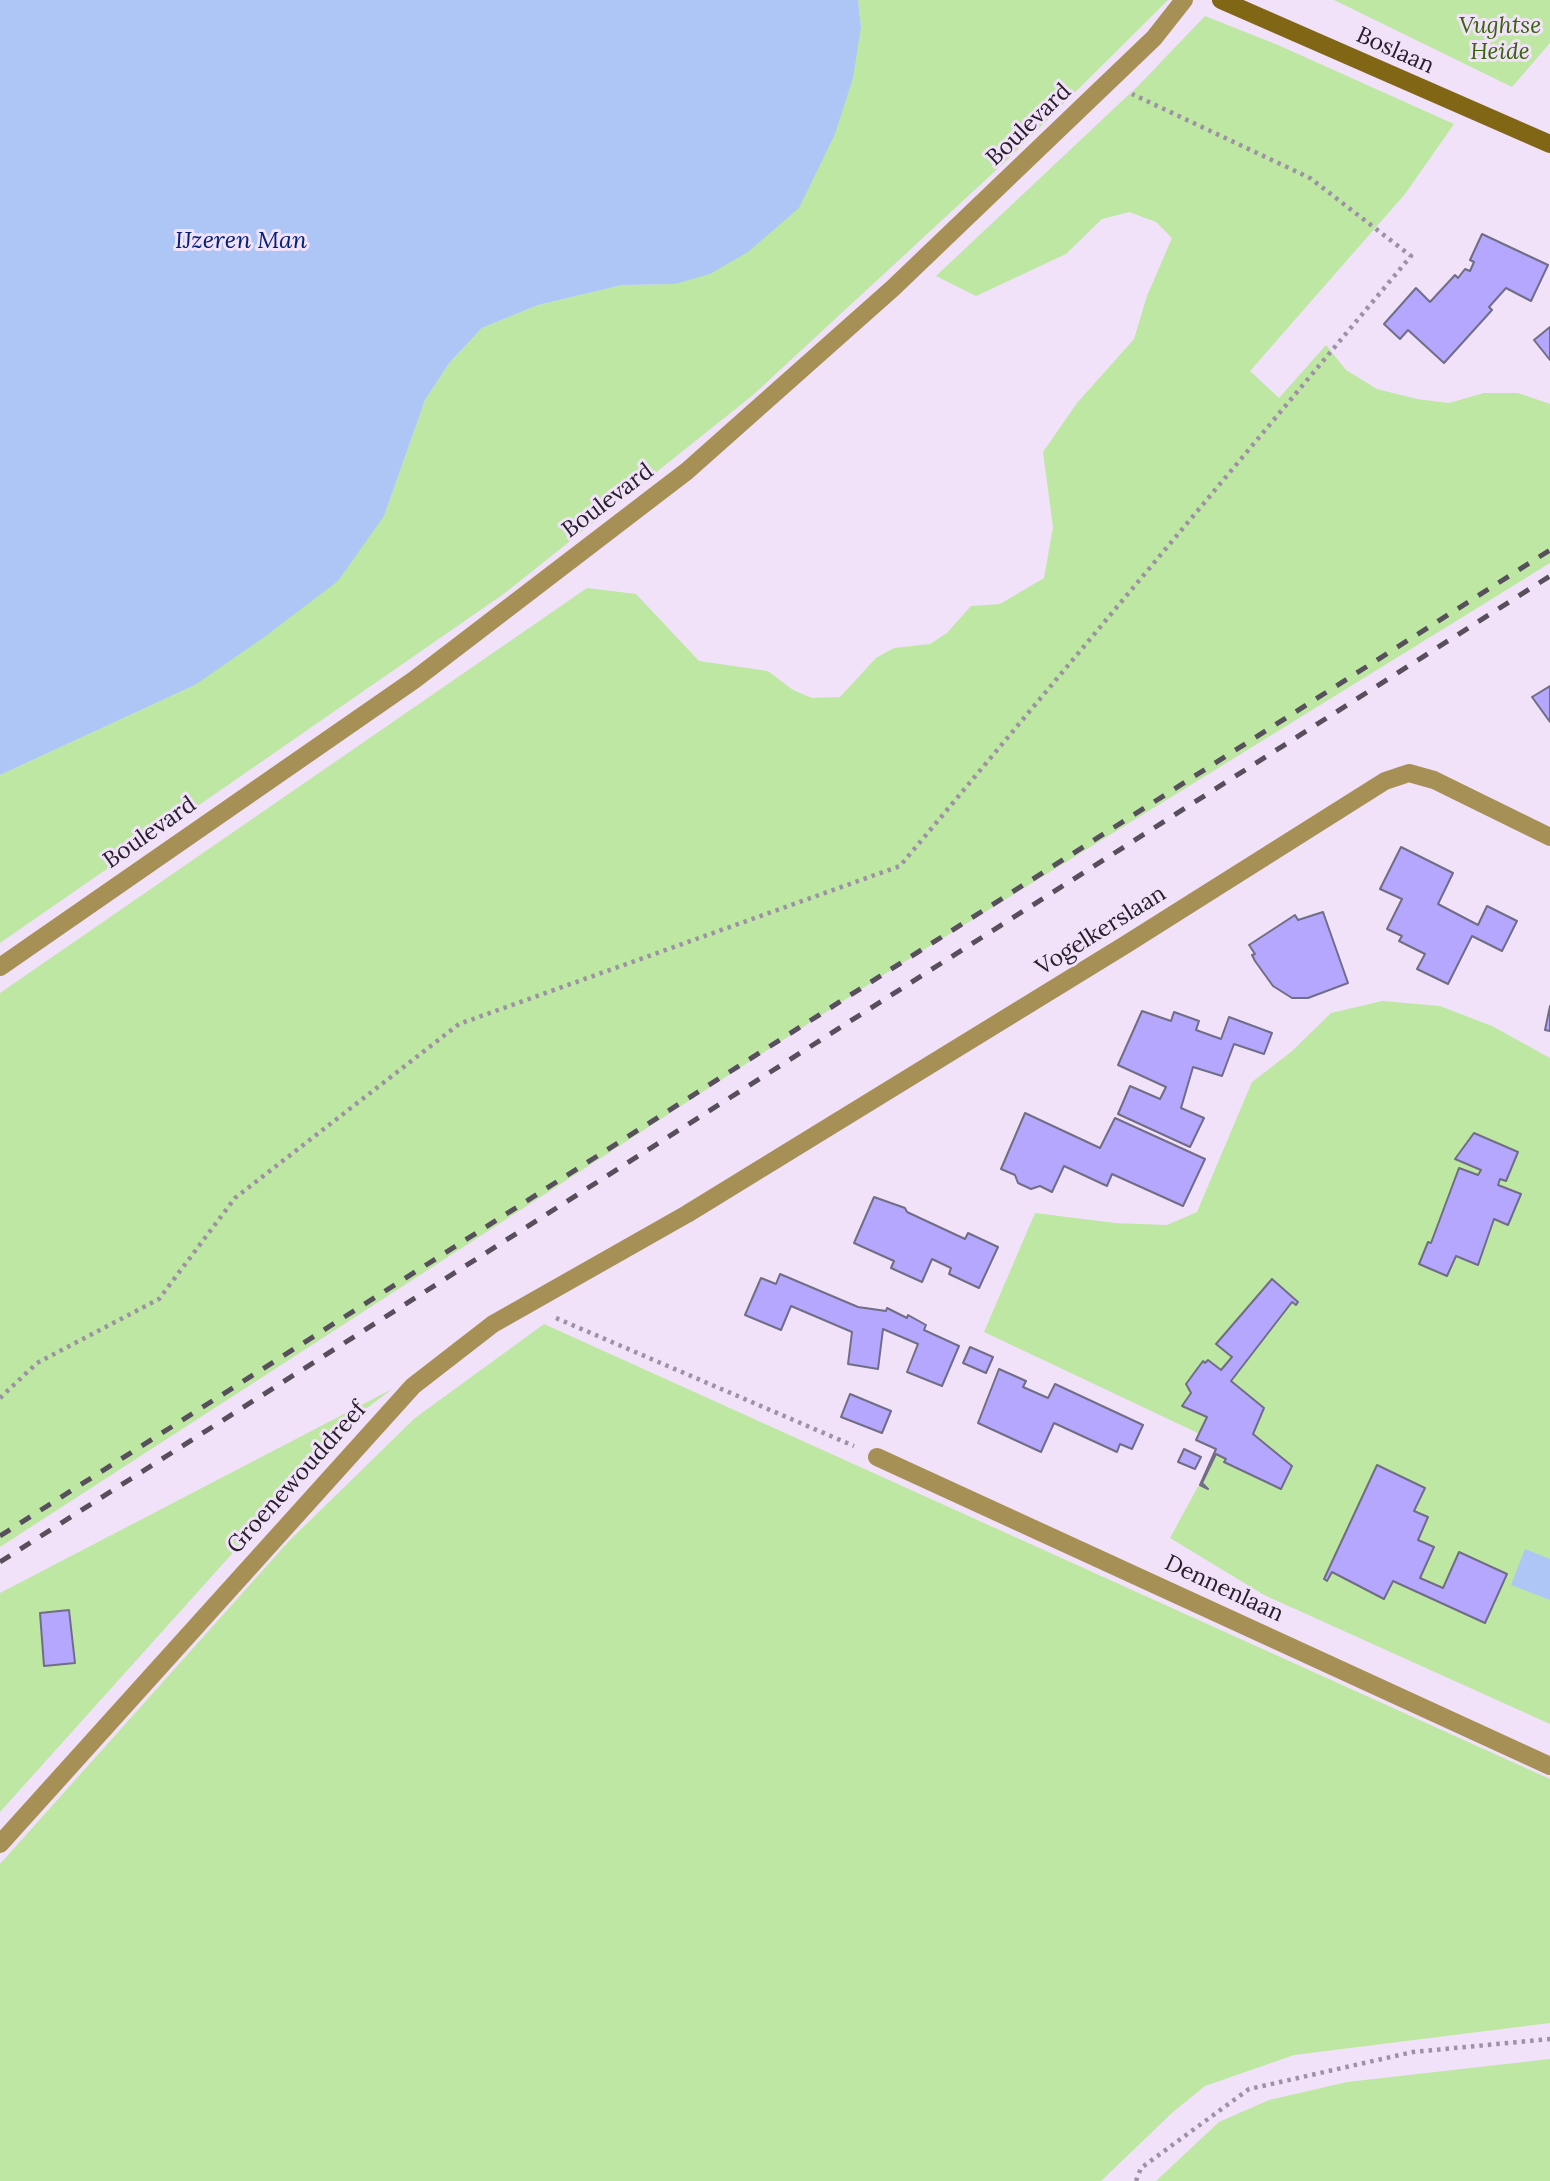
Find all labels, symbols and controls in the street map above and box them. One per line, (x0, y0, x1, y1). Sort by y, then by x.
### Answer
park label: Vughtse Heide (1459, 12, 1541, 66)
street label: Boslaan (1352, 22, 1438, 80)
street label: Boulevard (981, 78, 1077, 172)
water label: IJzeren Man (175, 227, 307, 255)
street label: Boulevard (557, 458, 659, 544)
street label: Boulevard (98, 791, 202, 875)
street label: Vogelkerslaan (1031, 880, 1171, 982)
street label: Groenewouddreef (222, 1396, 372, 1560)
street label: Dennenlaan (1160, 1549, 1288, 1629)

